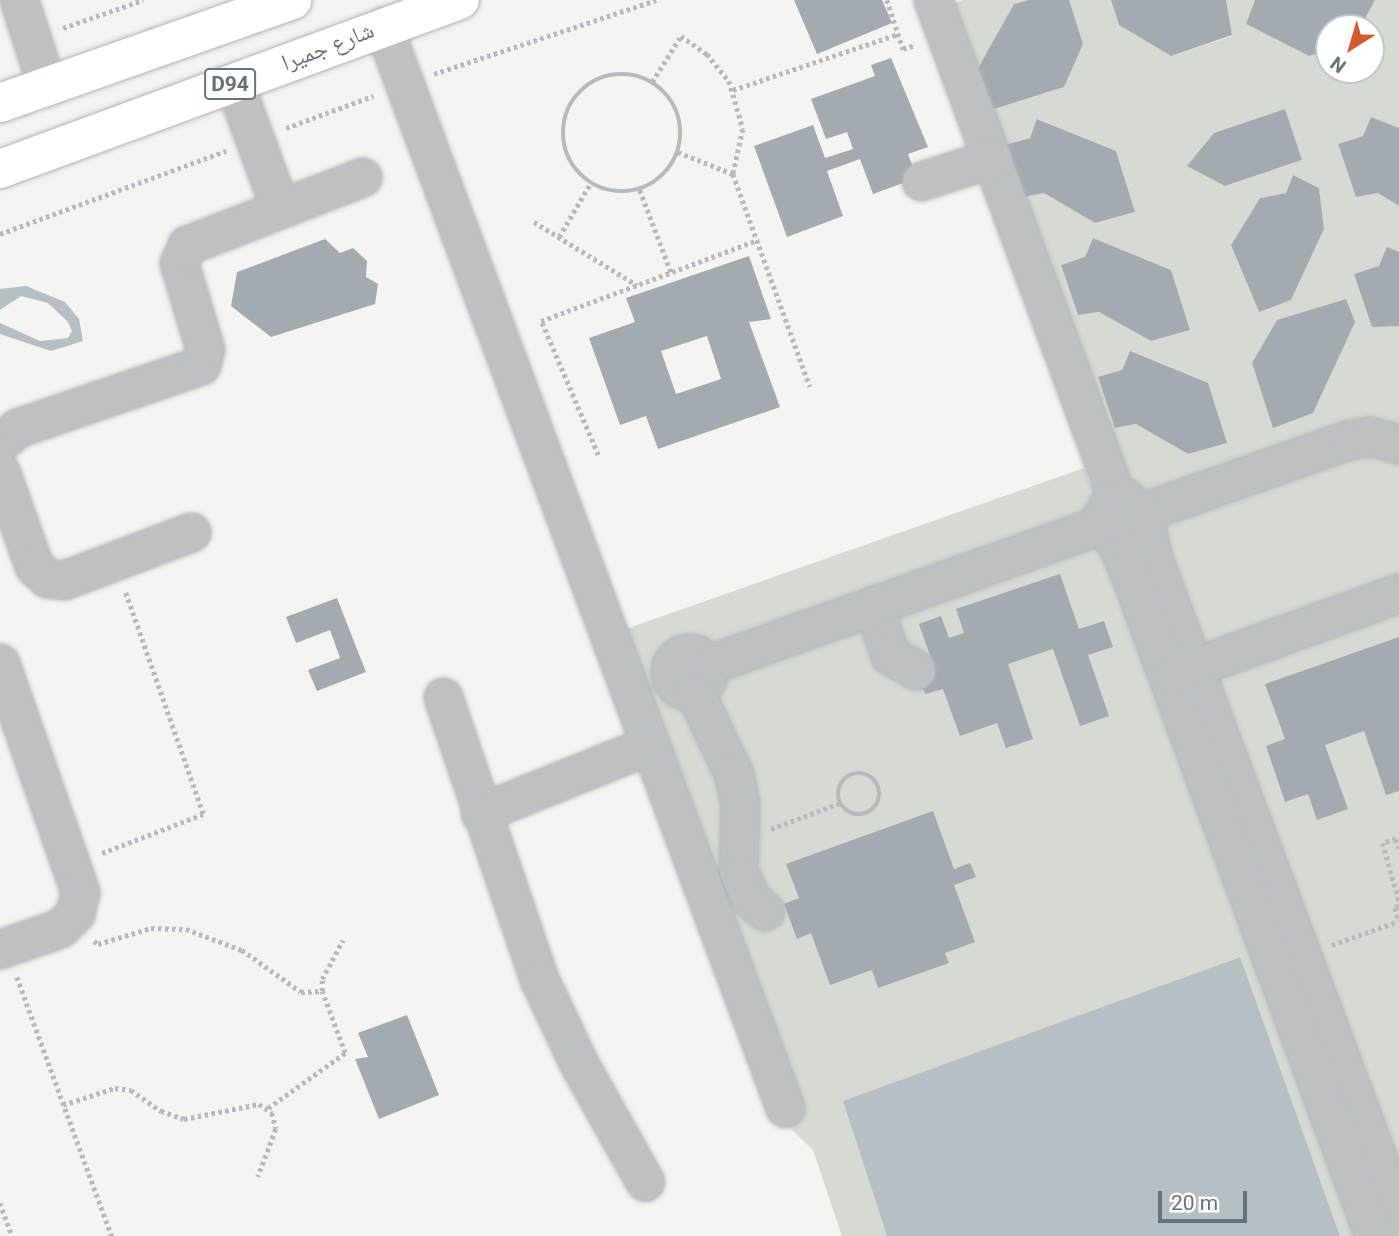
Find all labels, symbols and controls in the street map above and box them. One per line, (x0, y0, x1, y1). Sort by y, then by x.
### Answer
north arrow (1315, 14, 1385, 84)
street label: شارع جميرا (278, 17, 378, 77)
text: N (1326, 51, 1351, 78)
road number: D94 (204, 66, 256, 102)
scale bar (1161, 1176, 1250, 1220)
text: 20 m (1171, 1191, 1218, 1215)

